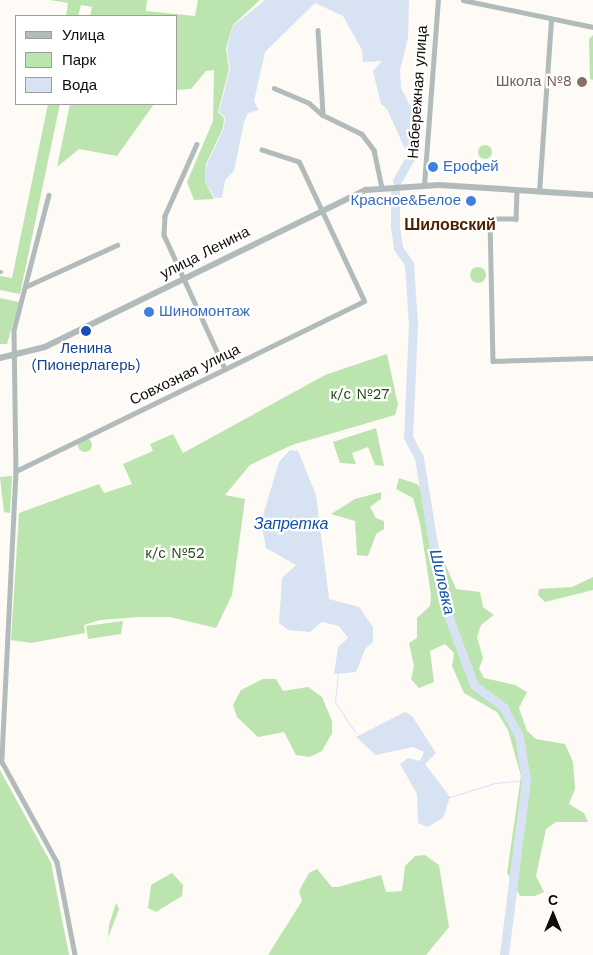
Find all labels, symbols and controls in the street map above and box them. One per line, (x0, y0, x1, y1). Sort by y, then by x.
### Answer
legend (15, 15, 178, 105)
street label: Набережная улица (404, 25, 432, 159)
text: Улица (62, 26, 105, 44)
text: Парк (62, 51, 96, 69)
place label: Школа №8 (496, 73, 572, 91)
text: Вода (62, 76, 97, 94)
marker: Школа №8 (576, 76, 588, 88)
place label: Ерофей (443, 158, 499, 176)
marker: Ерофей (427, 161, 439, 173)
place label: Красное&Белое (350, 192, 461, 210)
marker: Красное&Белое (465, 195, 477, 207)
district label: Шиловский (404, 215, 496, 235)
street label: улица Ленина (157, 223, 253, 283)
place label: Шиномонтаж (159, 303, 250, 321)
marker: Шиномонтаж (143, 306, 155, 318)
marker: Ленина (Пионерлагерь) (80, 325, 92, 337)
place label: Ленина (Пионерлагерь) (31, 339, 141, 374)
street label: Совхозная улица (127, 340, 243, 410)
park label: к/с №27 (330, 386, 390, 404)
water label: Запретка (254, 514, 328, 534)
park label: к/с №52 (145, 545, 205, 563)
water label: Шиловка (425, 548, 459, 616)
north arrow (528, 890, 578, 940)
text: С (548, 892, 558, 908)

